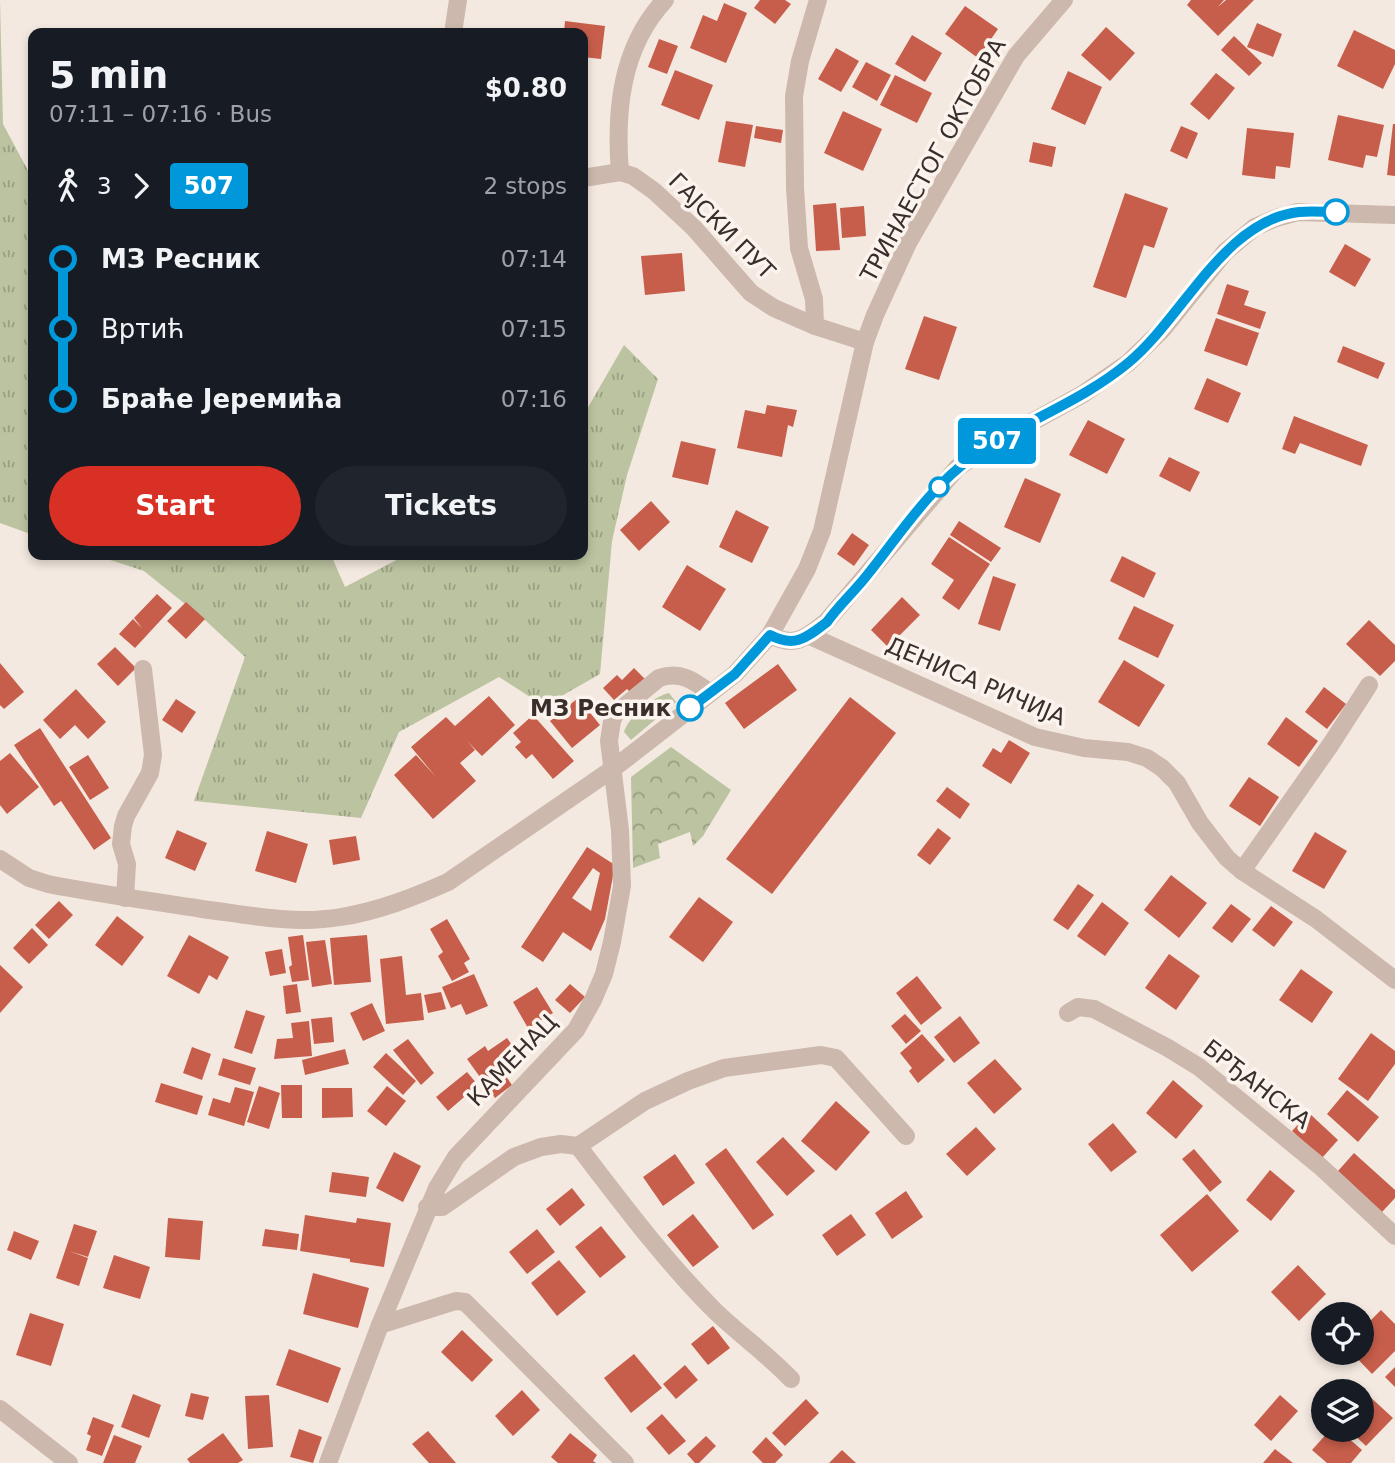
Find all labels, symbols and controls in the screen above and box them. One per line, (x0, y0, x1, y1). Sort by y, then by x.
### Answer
street label: ТРИНАЕСТОГ ОКТОБРА (855, 34, 1011, 287)
text: 5 min (49, 53, 168, 97)
text: $0.80 (485, 73, 567, 103)
text: 07:11 – 07:16 · Bus (49, 101, 272, 127)
icon: walk (49, 167, 87, 205)
icon: forward (122, 167, 160, 205)
street label: ГАЈСКИ ПУТ (664, 168, 781, 285)
text: 507 (184, 172, 234, 200)
text: 3 (97, 173, 112, 199)
text: 2 stops (483, 173, 567, 199)
unlabelled marker (1323, 199, 1349, 225)
text: МЗ Ресник (101, 244, 260, 274)
text: 07:14 (501, 246, 567, 272)
text: Вртић (101, 314, 184, 344)
text: 07:15 (501, 316, 567, 342)
text: Браће Јеремића (101, 384, 342, 414)
text: 07:16 (501, 386, 567, 412)
line badge: 507 (957, 418, 1037, 464)
text: 507 (972, 427, 1022, 455)
button: Start (49, 466, 301, 546)
button: Tickets (315, 466, 567, 546)
unlabelled marker (929, 477, 949, 497)
street label: ДЕНИСА РИЧИЈА (882, 631, 1070, 731)
place label: МЗ Ресник (530, 695, 671, 721)
marker: МЗ Ресник (677, 695, 703, 721)
street label: КАМЕНАЦ (462, 1009, 562, 1111)
street label: БРЂАНСКА (1198, 1034, 1316, 1134)
map controls (1311, 1302, 1374, 1442)
button: locate (1311, 1302, 1374, 1365)
button: layers (1311, 1379, 1374, 1442)

